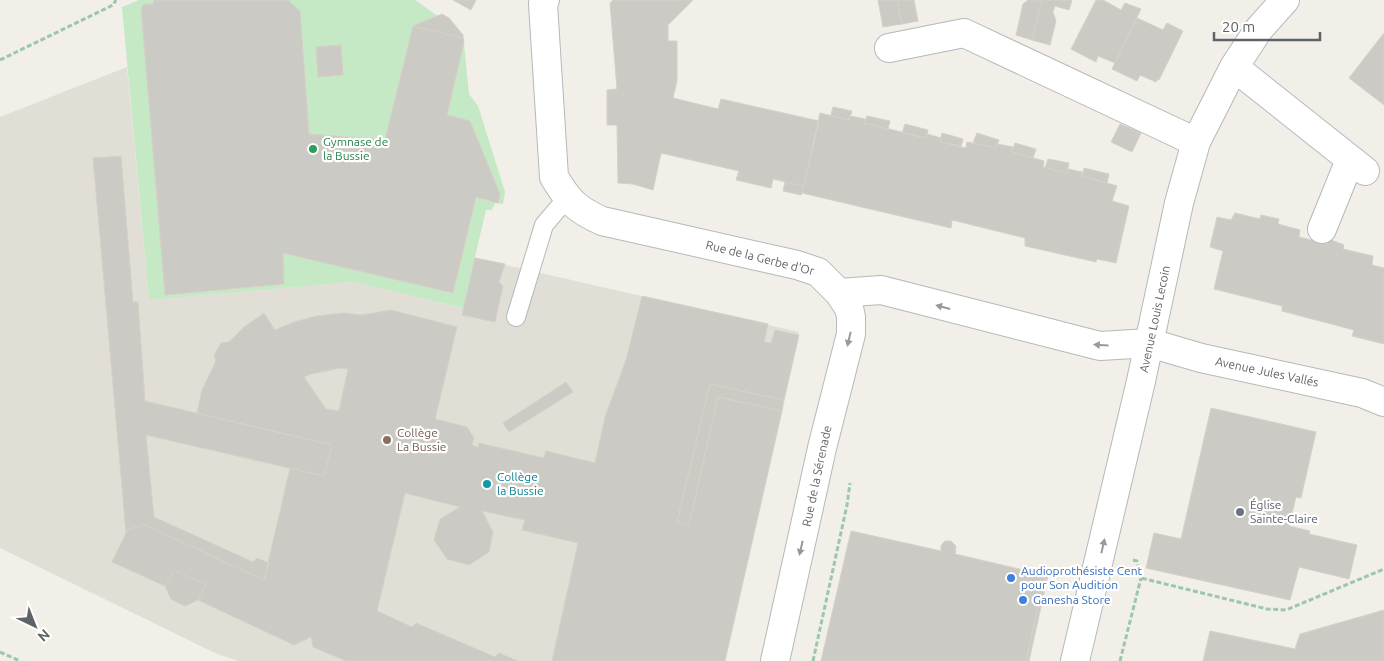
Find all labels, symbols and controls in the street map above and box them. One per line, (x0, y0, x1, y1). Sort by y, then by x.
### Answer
scale bar (1214, 10, 1320, 42)
text: 20 m (1222, 18, 1255, 35)
place label: Gymnase de la Bussie (323, 135, 388, 162)
marker: Gymnase de la Bussie (307, 143, 319, 155)
street label: Rue de la Gerbe d'Or (705, 238, 816, 277)
street label: Avenue Louis Lecoin (1137, 264, 1172, 374)
one-way arrow (936, 302, 951, 310)
one-way arrow (845, 331, 853, 346)
one-way arrow (1093, 340, 1109, 348)
street label: Avenue Jules Vallés (1214, 354, 1320, 389)
street label: Rue de la Sérenade (799, 424, 834, 528)
place label: Collège La Bussie (397, 426, 446, 453)
marker: Collège La Bussie (381, 434, 393, 446)
place label: Collège la Bussie (497, 470, 544, 497)
marker: Collège la Bussie (481, 478, 493, 490)
place label: Église Sainte-Claire (1250, 498, 1318, 525)
marker: Église Sainte-Claire (1234, 506, 1246, 518)
one-way arrow (1099, 538, 1107, 553)
one-way arrow (797, 541, 805, 556)
place label: Audioprothésiste Cent pour Son Audition (1021, 564, 1143, 591)
marker: Audioprothésiste Cent pour Son Audition (1005, 572, 1017, 584)
place label: Ganesha Store (1033, 593, 1111, 606)
marker: Ganesha Store (1017, 594, 1029, 606)
north arrow (10, 601, 60, 651)
text: N (35, 626, 53, 645)

